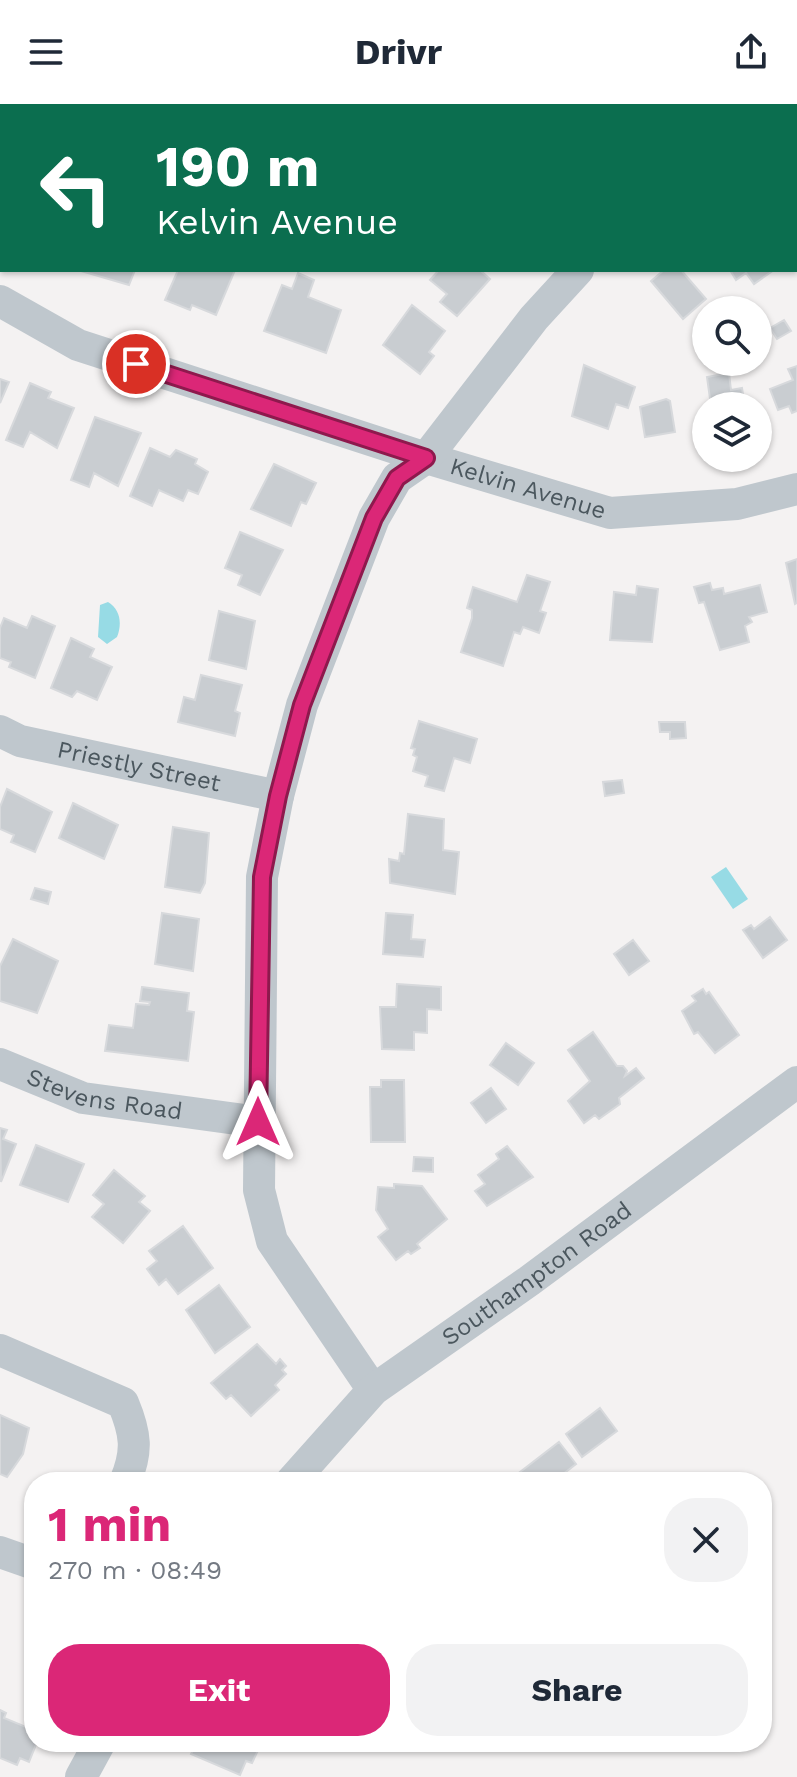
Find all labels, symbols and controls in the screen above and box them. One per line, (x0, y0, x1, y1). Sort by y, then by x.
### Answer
icon: menu (24, 30, 68, 74)
icon: share (729, 30, 773, 74)
text: Drivr (355, 31, 442, 73)
text: 190 m (156, 134, 319, 200)
icon: left (24, 136, 128, 240)
text: Kelvin Avenue (156, 201, 398, 243)
map controls (692, 296, 772, 472)
button: search (692, 296, 772, 376)
pin (102, 330, 170, 398)
icon: arrive (114, 342, 158, 386)
button: layers (692, 392, 772, 472)
street label: Kelvin Avenue (447, 452, 609, 525)
street label: Priestly Street (55, 735, 223, 797)
street label: Stevens Road (23, 1062, 184, 1125)
position arrow (216, 1080, 300, 1164)
street label: Southampton Road (437, 1196, 637, 1351)
text: 1 min (48, 1496, 171, 1553)
button: close (664, 1498, 748, 1582)
text: 270 m · 08:49 (48, 1555, 222, 1585)
button: Exit (48, 1644, 390, 1736)
button: Share (406, 1644, 748, 1736)

